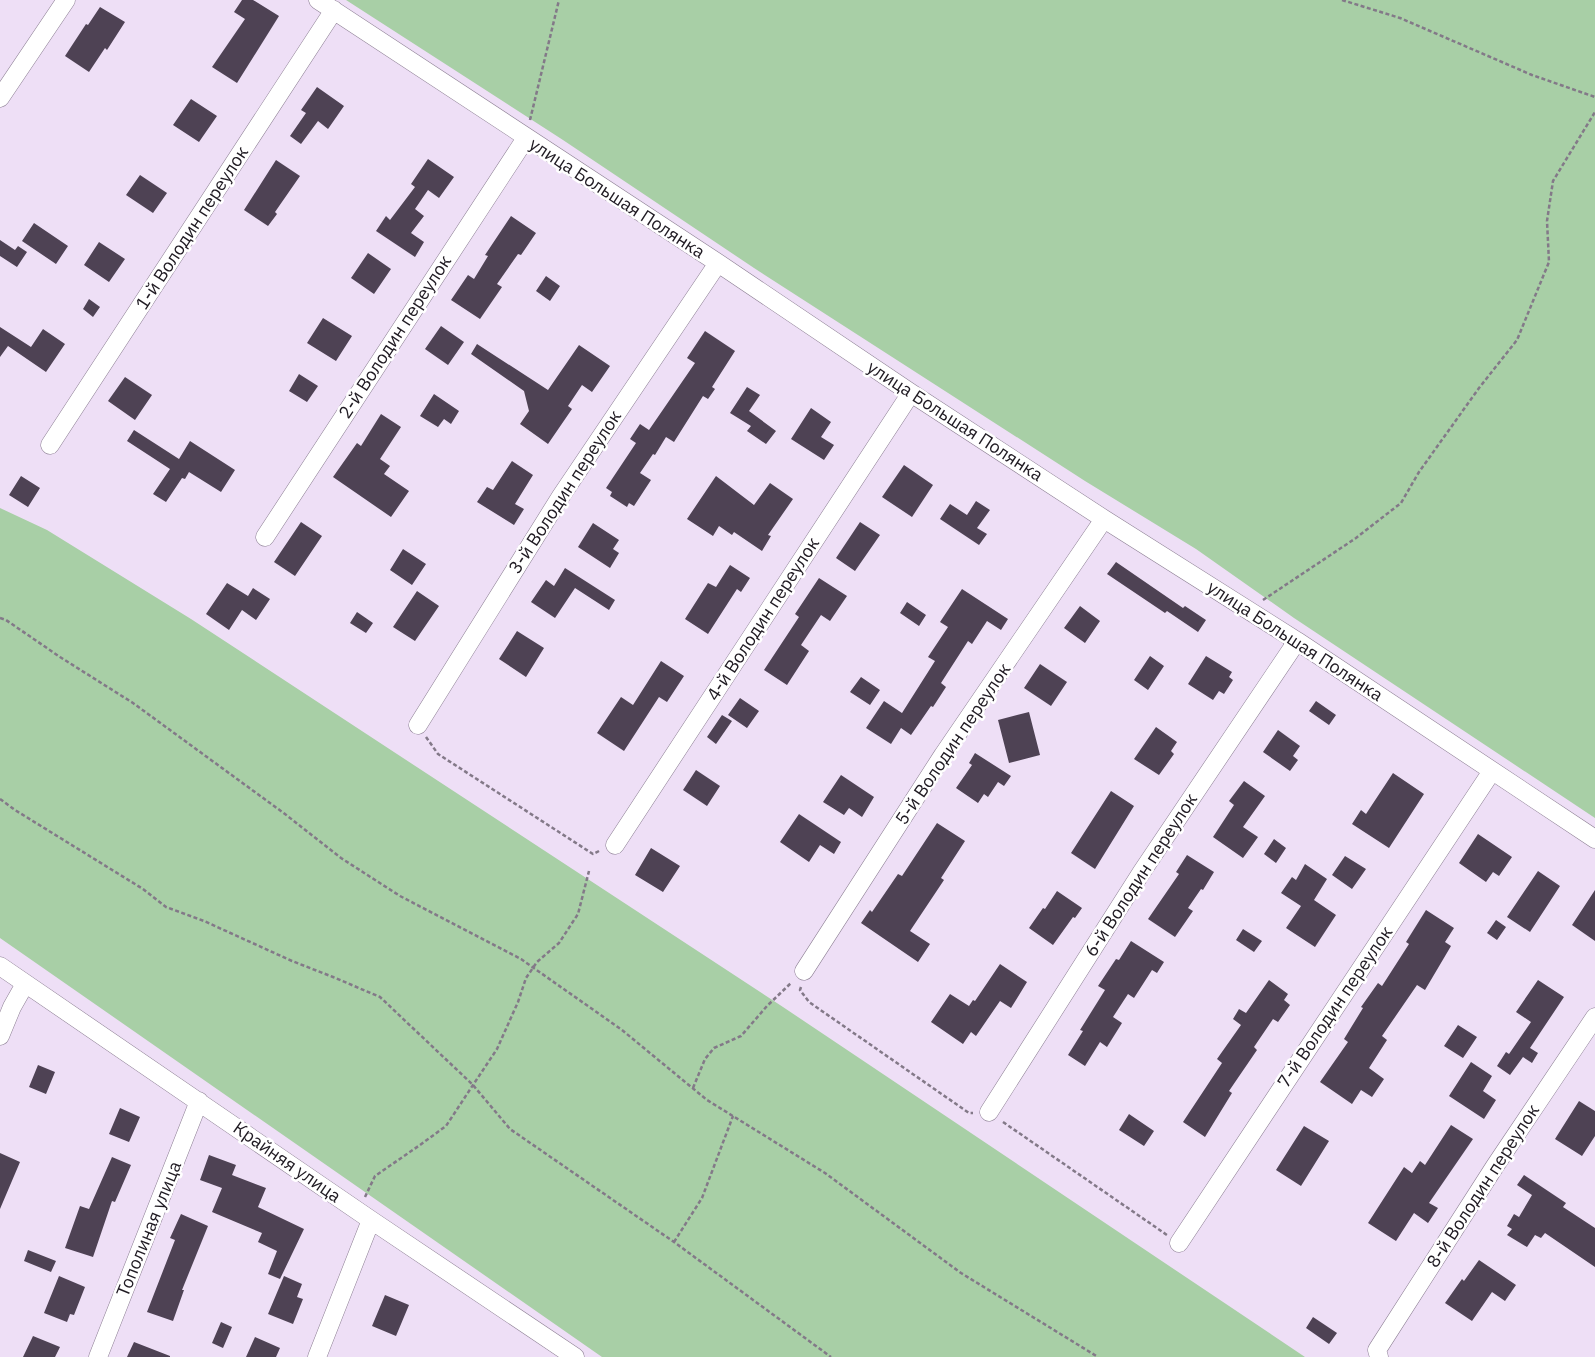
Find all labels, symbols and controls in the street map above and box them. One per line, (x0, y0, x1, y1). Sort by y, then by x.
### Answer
street label: улица Большая Полянка (525, 132, 710, 263)
street label: 1-й Володин переулок (130, 142, 253, 314)
street label: 2-й Володин переулок (333, 251, 456, 423)
street label: улица Большая Полянка (863, 355, 1048, 486)
street label: 3-й Володин переулок (503, 406, 626, 578)
street label: 4-й Володин переулок (701, 533, 824, 705)
street label: улица Большая Полянка (1203, 575, 1388, 706)
street label: 5-й Володин переулок (890, 658, 1015, 829)
street label: 6-й Володин переулок (1079, 789, 1202, 961)
street label: 7-й Володин переулок (1272, 921, 1397, 1092)
street label: 8-й Володин переулок (1421, 1100, 1544, 1272)
street label: Крайняя улица (229, 1116, 346, 1208)
street label: Тополиная улица (111, 1157, 186, 1300)

